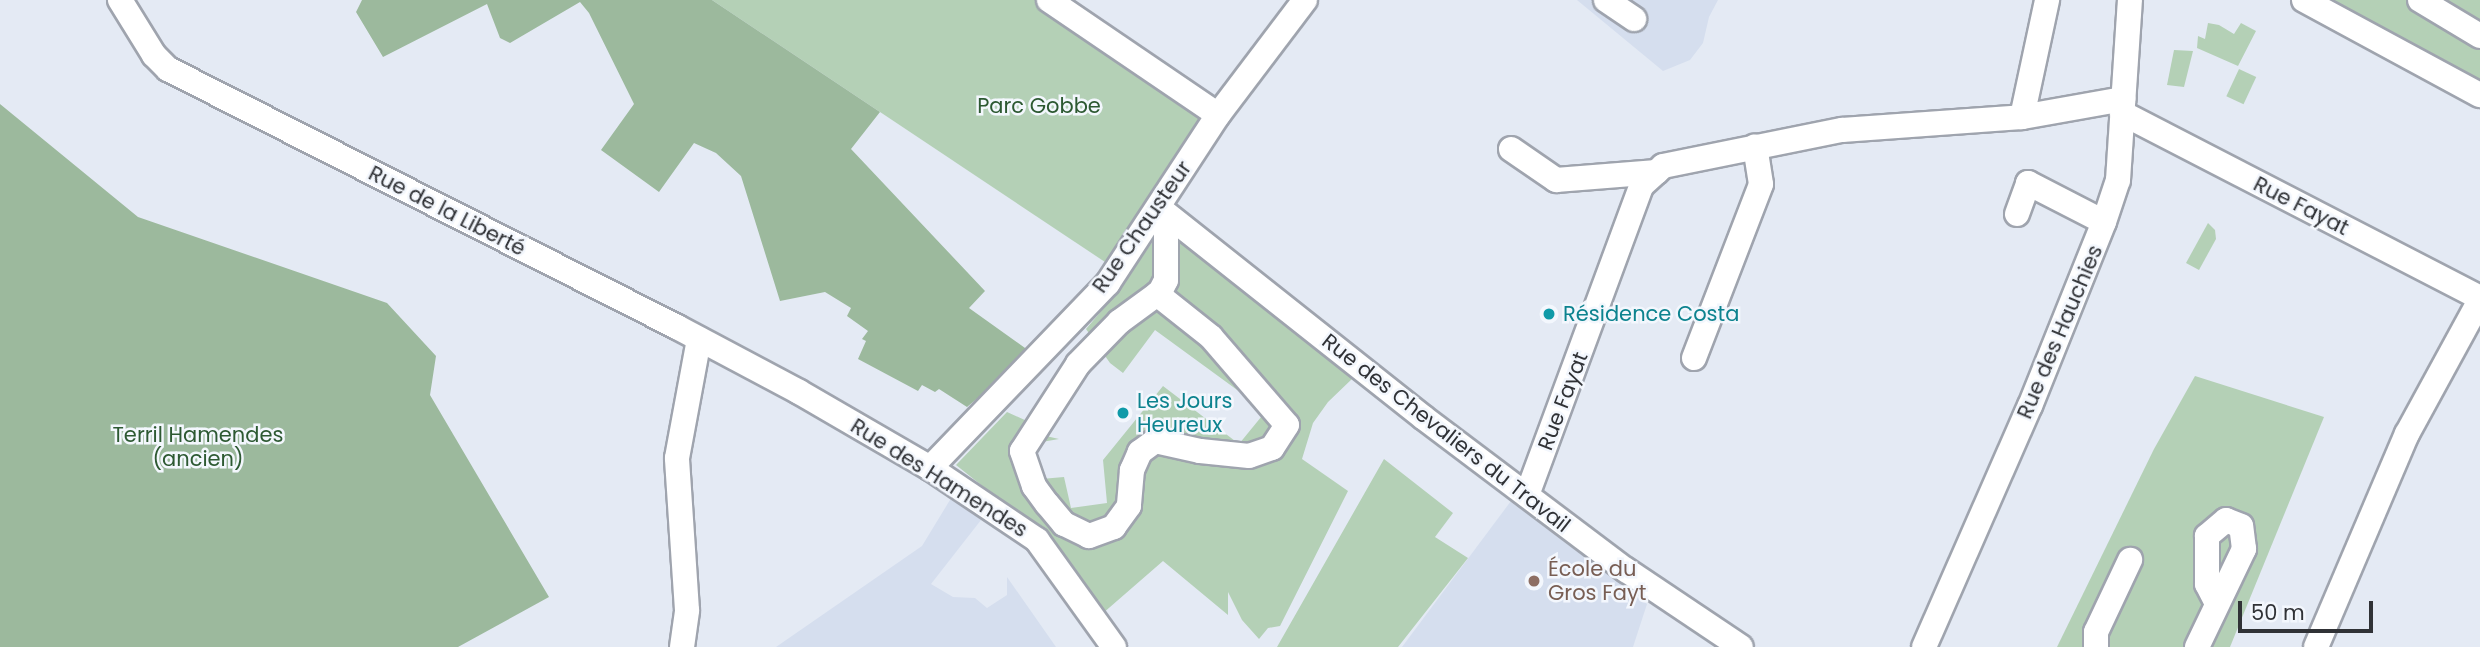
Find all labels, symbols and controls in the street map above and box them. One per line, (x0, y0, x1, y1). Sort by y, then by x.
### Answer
park label: Parc Gobbe (977, 93, 1101, 119)
street label: Rue Chausteur (1087, 156, 1197, 298)
street label: Rue de la Liberté (364, 161, 530, 261)
street label: Rue Fayat (2249, 171, 2353, 241)
street label: Rue des Hauchies (2012, 241, 2108, 423)
place label: Résidence Costa (1563, 301, 1739, 327)
marker: Résidence Costa (1541, 306, 1557, 322)
street label: Rue des Chevaliers du Travail (1317, 328, 1575, 538)
street label: Rue Fayat (1533, 348, 1593, 454)
place label: Les Jours Heureux (1137, 388, 1232, 438)
marker: Les Jours Heureux (1115, 405, 1131, 421)
street label: Rue des Hamendes (846, 413, 1032, 543)
park label: Terril Hamendes (ancien) (113, 422, 283, 472)
place label: École du Gros Fayt (1548, 556, 1646, 606)
marker: École du Gros Fayt (1526, 573, 1542, 589)
scale bar (2242, 588, 2377, 632)
text: 50 m (2251, 598, 2305, 627)

